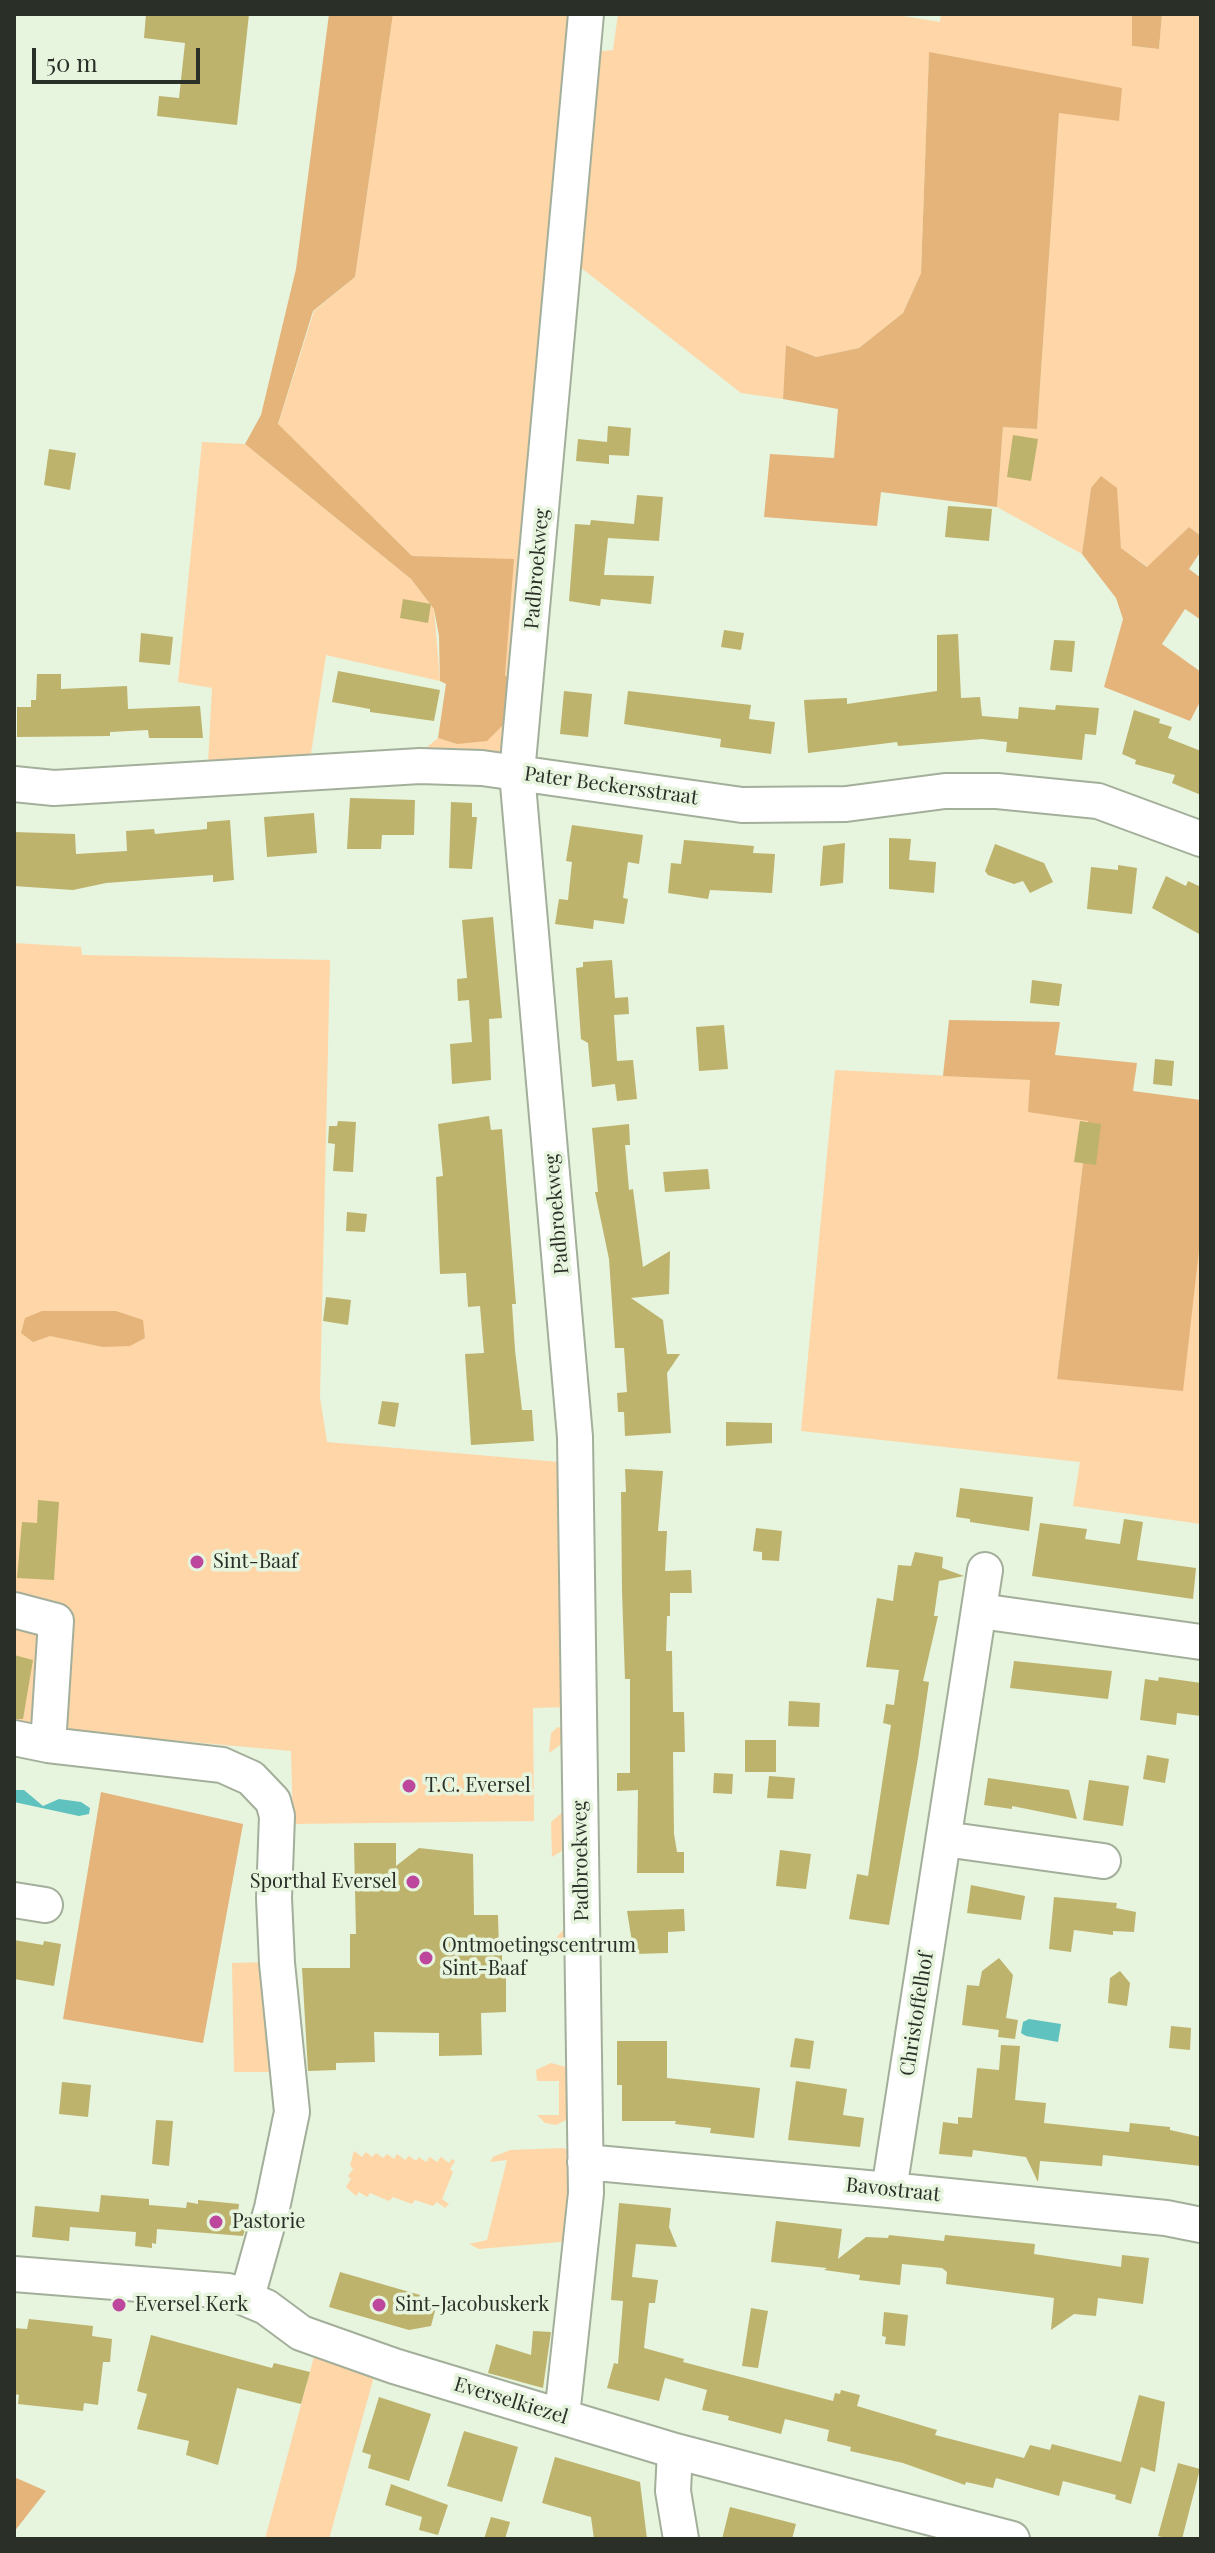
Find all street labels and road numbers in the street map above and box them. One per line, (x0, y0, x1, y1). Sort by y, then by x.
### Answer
street label: Padbroekweg (520, 508, 554, 630)
street label: Pater Beckersstraat (523, 762, 699, 810)
street label: Padbroekweg (540, 1153, 574, 1275)
street label: Padbroekweg (568, 1800, 594, 1922)
street label: Christoffelhof (895, 1950, 939, 2078)
street label: Bavostraat (845, 2173, 941, 2207)
street label: Everselkiezel (451, 2372, 571, 2430)

